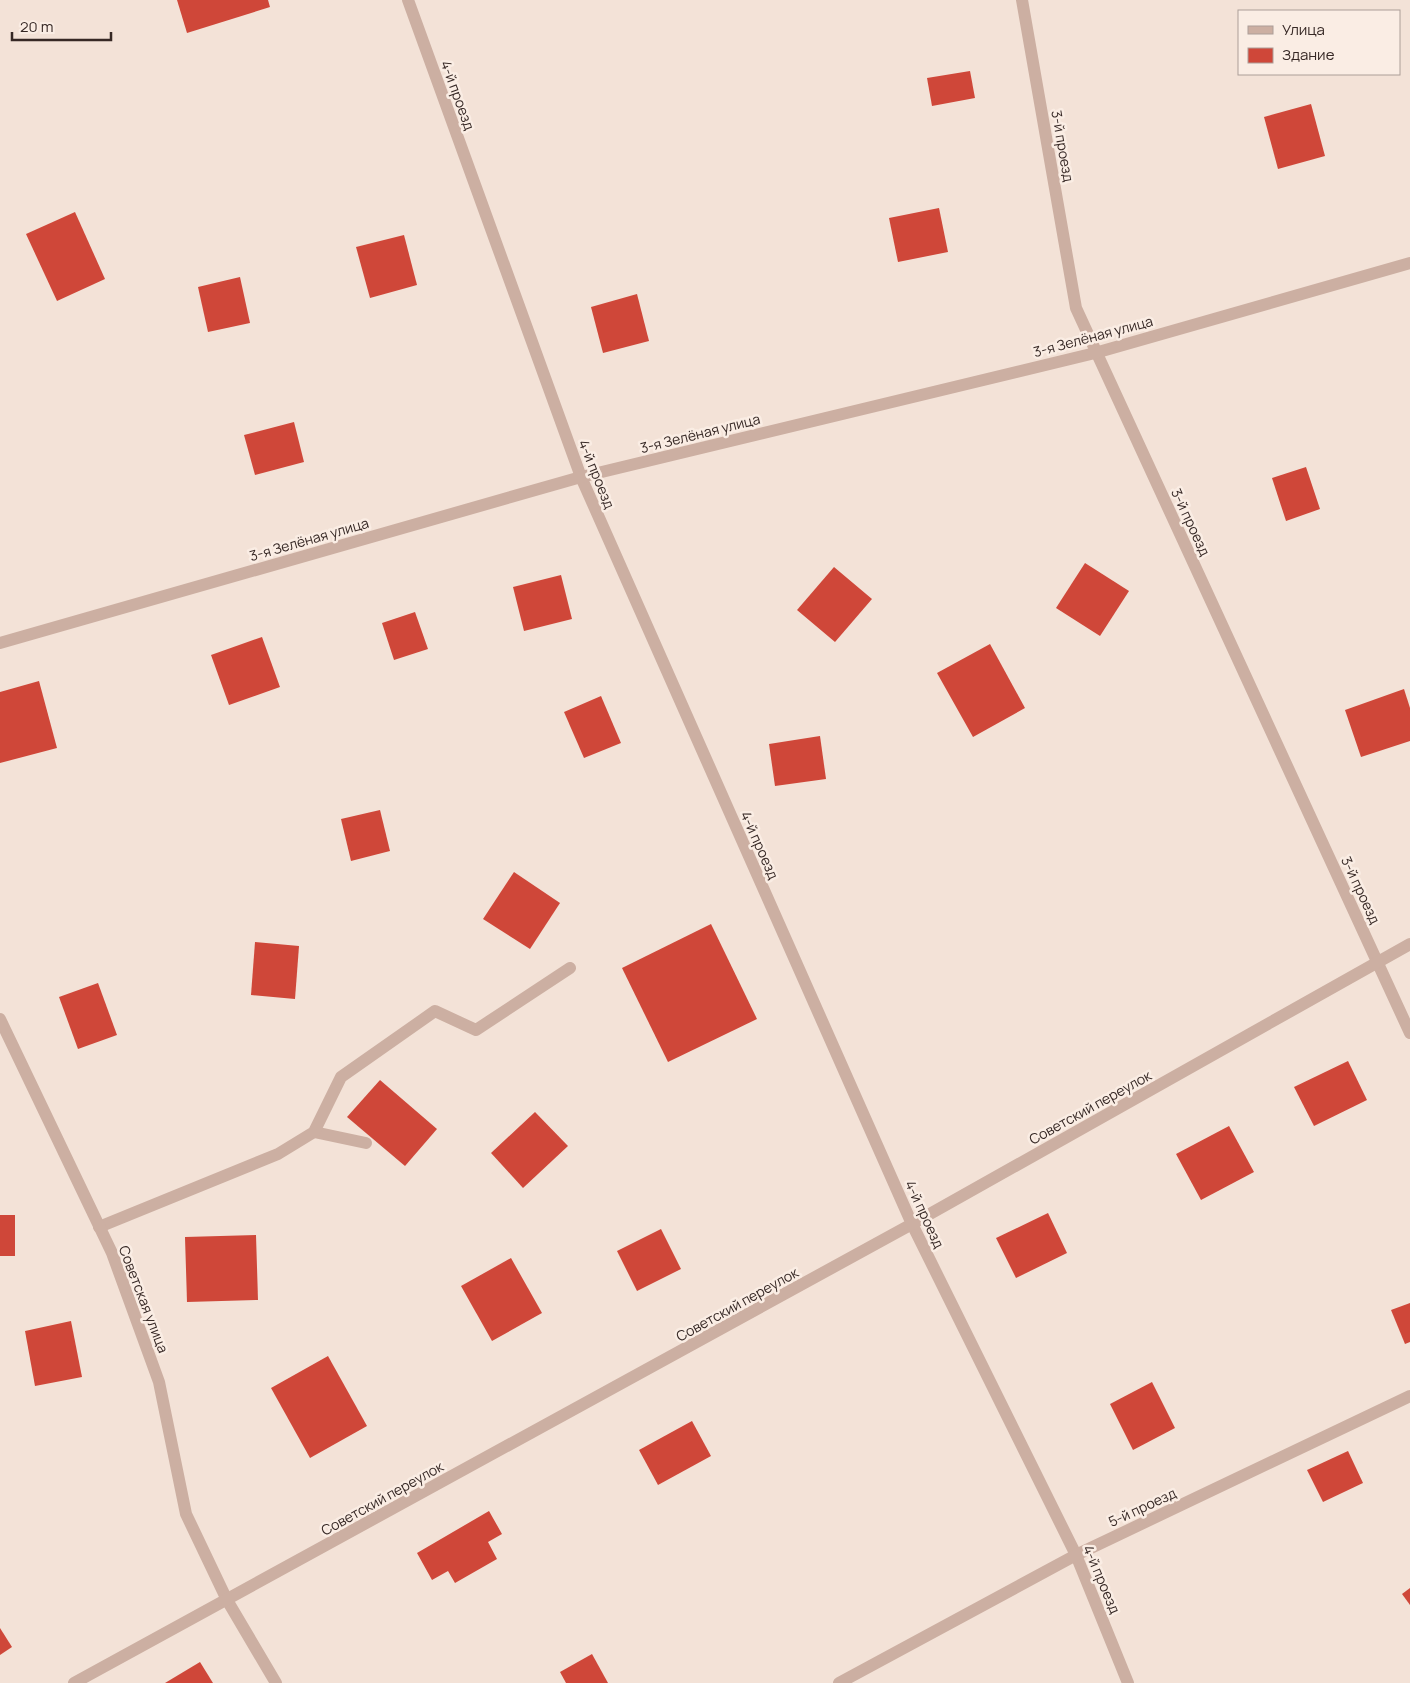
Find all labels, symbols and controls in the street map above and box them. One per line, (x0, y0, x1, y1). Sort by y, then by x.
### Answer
scale bar (12, 10, 111, 42)
legend (1238, 10, 1400, 75)
text: 20 m (20, 16, 53, 37)
text: Улица (1282, 19, 1325, 40)
text: Здание (1282, 44, 1335, 65)
street label: 4-й проезд (437, 58, 479, 132)
street label: 3-й проезд (1047, 109, 1079, 183)
street label: 3-я Зелёная улица (1031, 311, 1155, 361)
street label: 3-я Зелёная улица (638, 409, 762, 457)
street label: 4-й проезд (575, 437, 619, 511)
street label: 3-й проезд (1167, 485, 1215, 559)
street label: 3-я Зелёная улица (247, 513, 371, 565)
street label: 4-й проезд (737, 808, 783, 882)
street label: 3-й проезд (1337, 853, 1385, 927)
street label: Советский переулок (1025, 1065, 1155, 1149)
street label: 4-й проезд (901, 1177, 949, 1251)
street label: Советская улица (115, 1243, 173, 1355)
street label: Советский переулок (672, 1262, 802, 1346)
street label: Советский переулок (317, 1456, 447, 1540)
street label: 5-й проезд (1105, 1483, 1179, 1531)
street label: 4-й проезд (1079, 1542, 1125, 1616)

